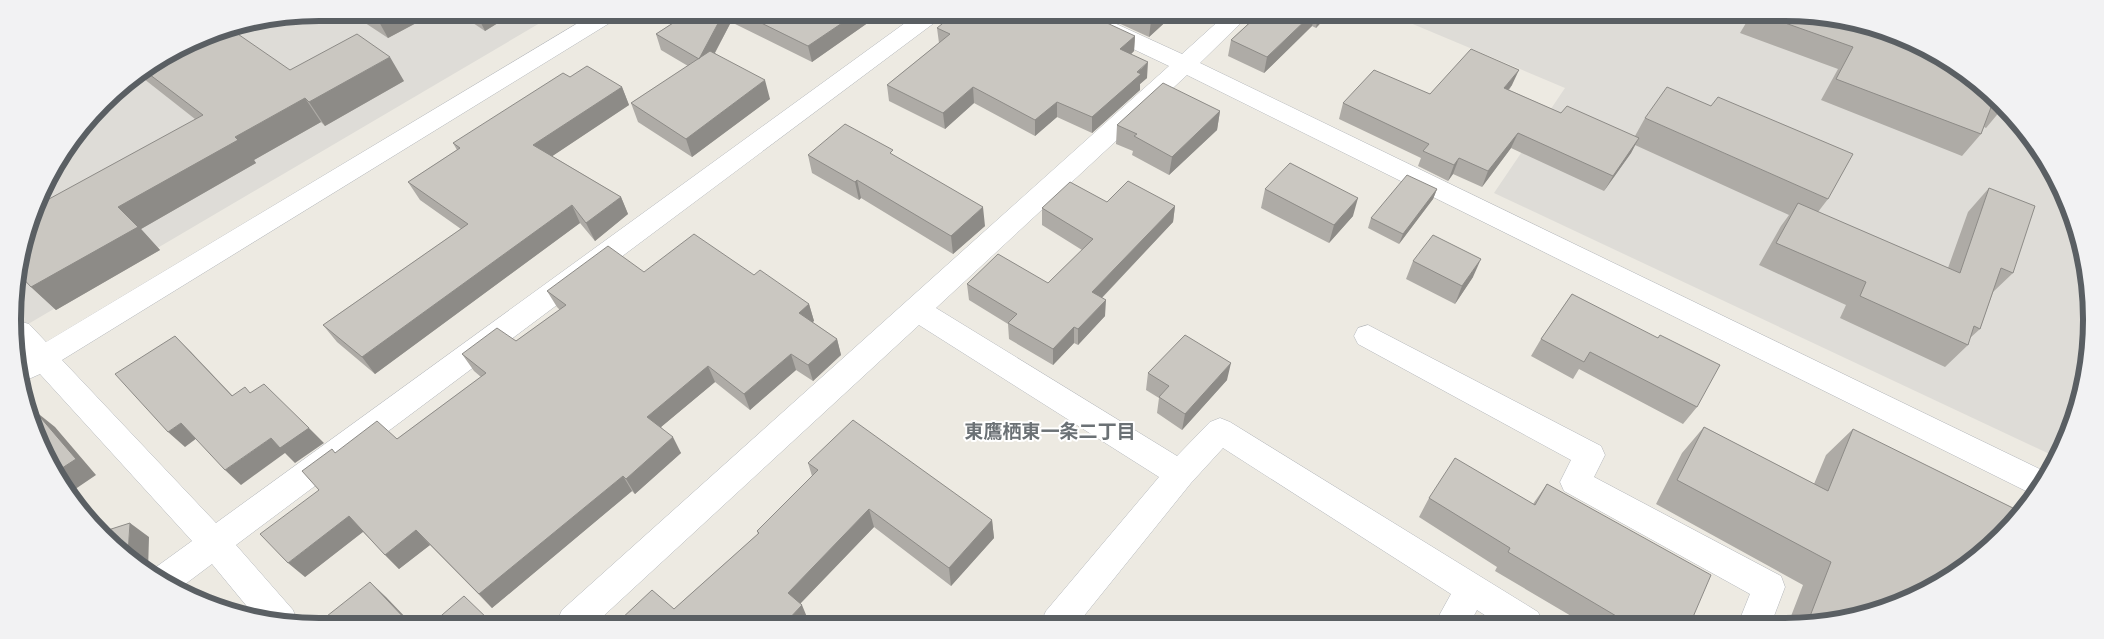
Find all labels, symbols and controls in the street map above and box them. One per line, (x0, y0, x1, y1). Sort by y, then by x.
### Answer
district label: 東鷹栖東一条二丁目 (964, 420, 1136, 444)

